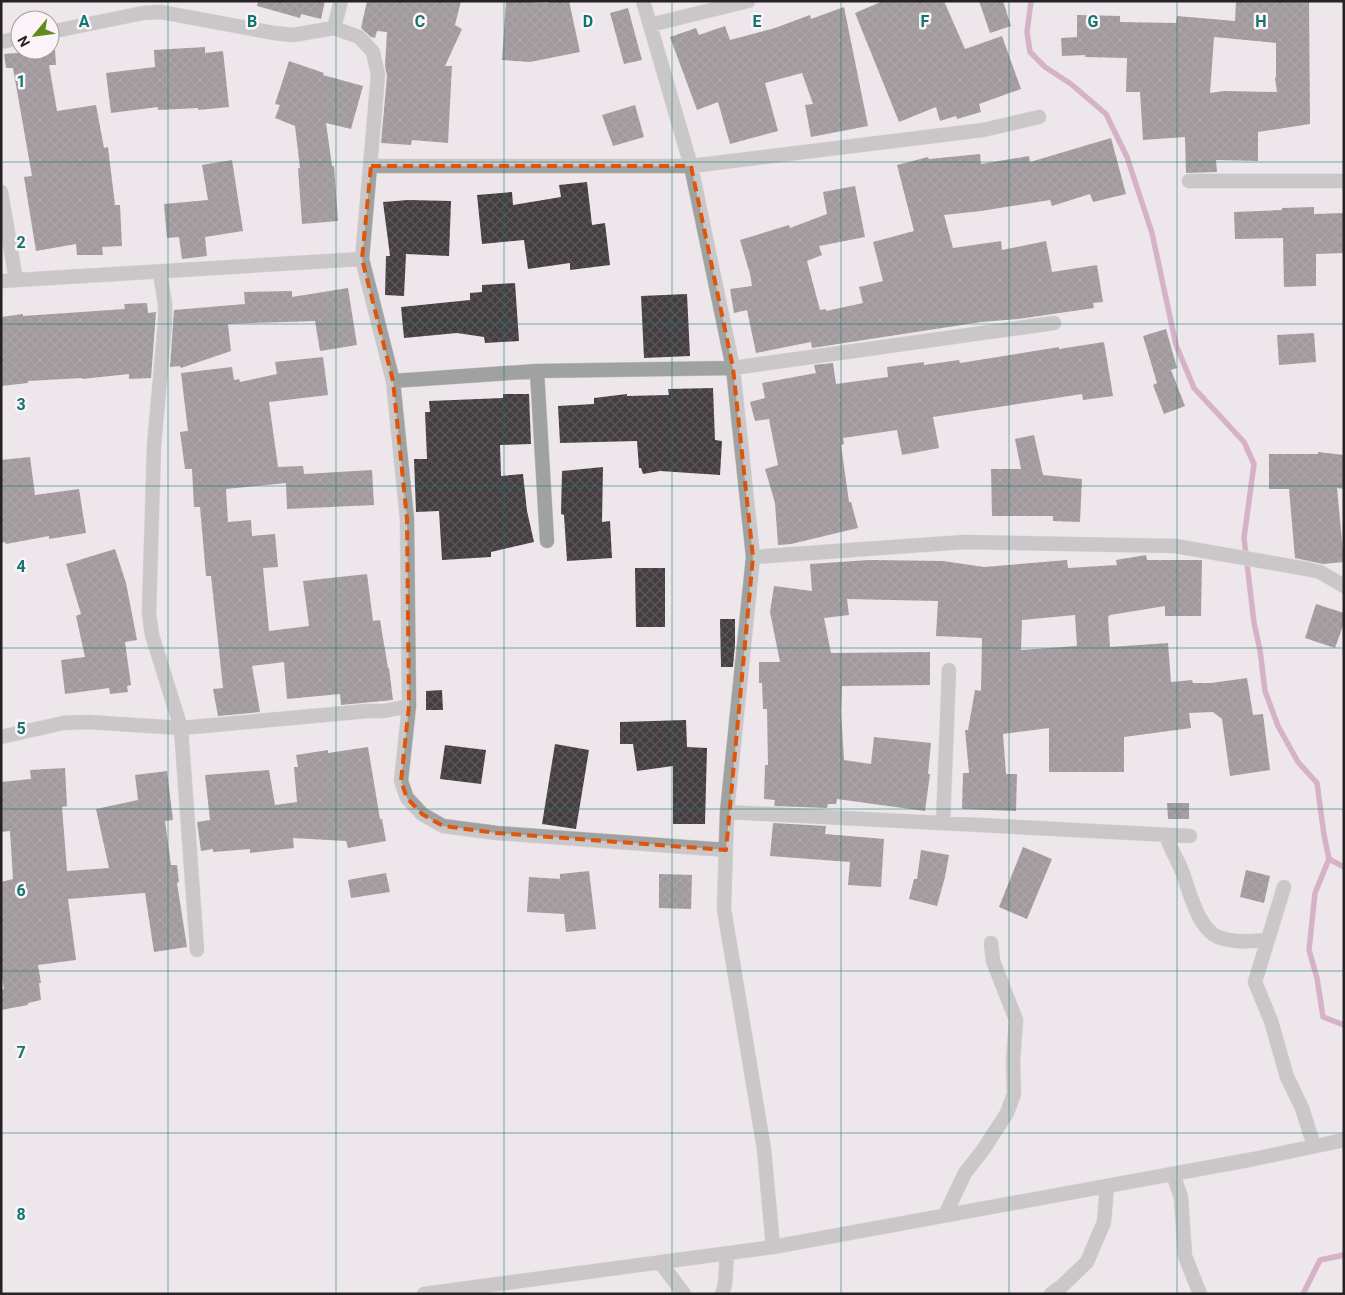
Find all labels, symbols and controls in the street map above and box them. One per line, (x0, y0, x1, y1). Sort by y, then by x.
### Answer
north arrow (10, 10, 60, 60)
text: A (79, 12, 90, 31)
text: B (247, 12, 257, 31)
text: C (415, 12, 425, 31)
text: D (583, 12, 593, 31)
text: E (753, 12, 762, 31)
text: F (921, 12, 930, 31)
text: G (1088, 12, 1099, 31)
text: H (1255, 12, 1267, 31)
text: N (14, 33, 33, 50)
text: 1 (16, 72, 26, 91)
text: 2 (16, 233, 26, 252)
text: 3 (16, 395, 26, 414)
text: 4 (16, 557, 26, 576)
text: 5 (16, 719, 26, 738)
text: 6 (16, 881, 26, 900)
text: 7 (16, 1043, 26, 1062)
text: 8 (16, 1205, 26, 1224)

